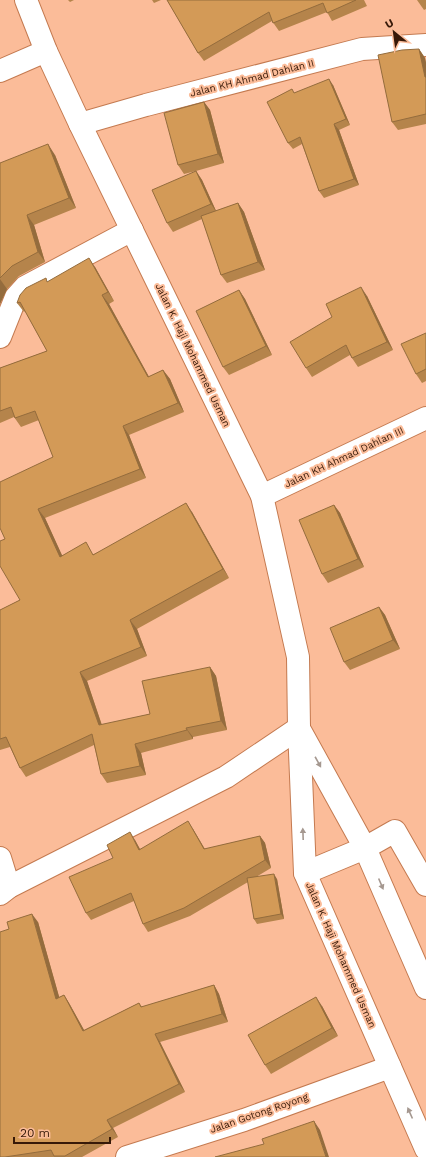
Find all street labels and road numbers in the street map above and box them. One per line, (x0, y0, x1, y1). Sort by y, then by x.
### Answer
street label: Jalan KH Ahmad Dahlan II (189, 57, 315, 99)
street label: Jalan K. Haji Mohammed Usman (153, 281, 233, 429)
street label: Jalan KH Ahmad Dahlan III (283, 424, 405, 490)
street label: Jalan K. Haji Mohammed Usman (304, 880, 378, 1030)
street label: Jalan Gotong Royong (209, 1091, 310, 1135)

